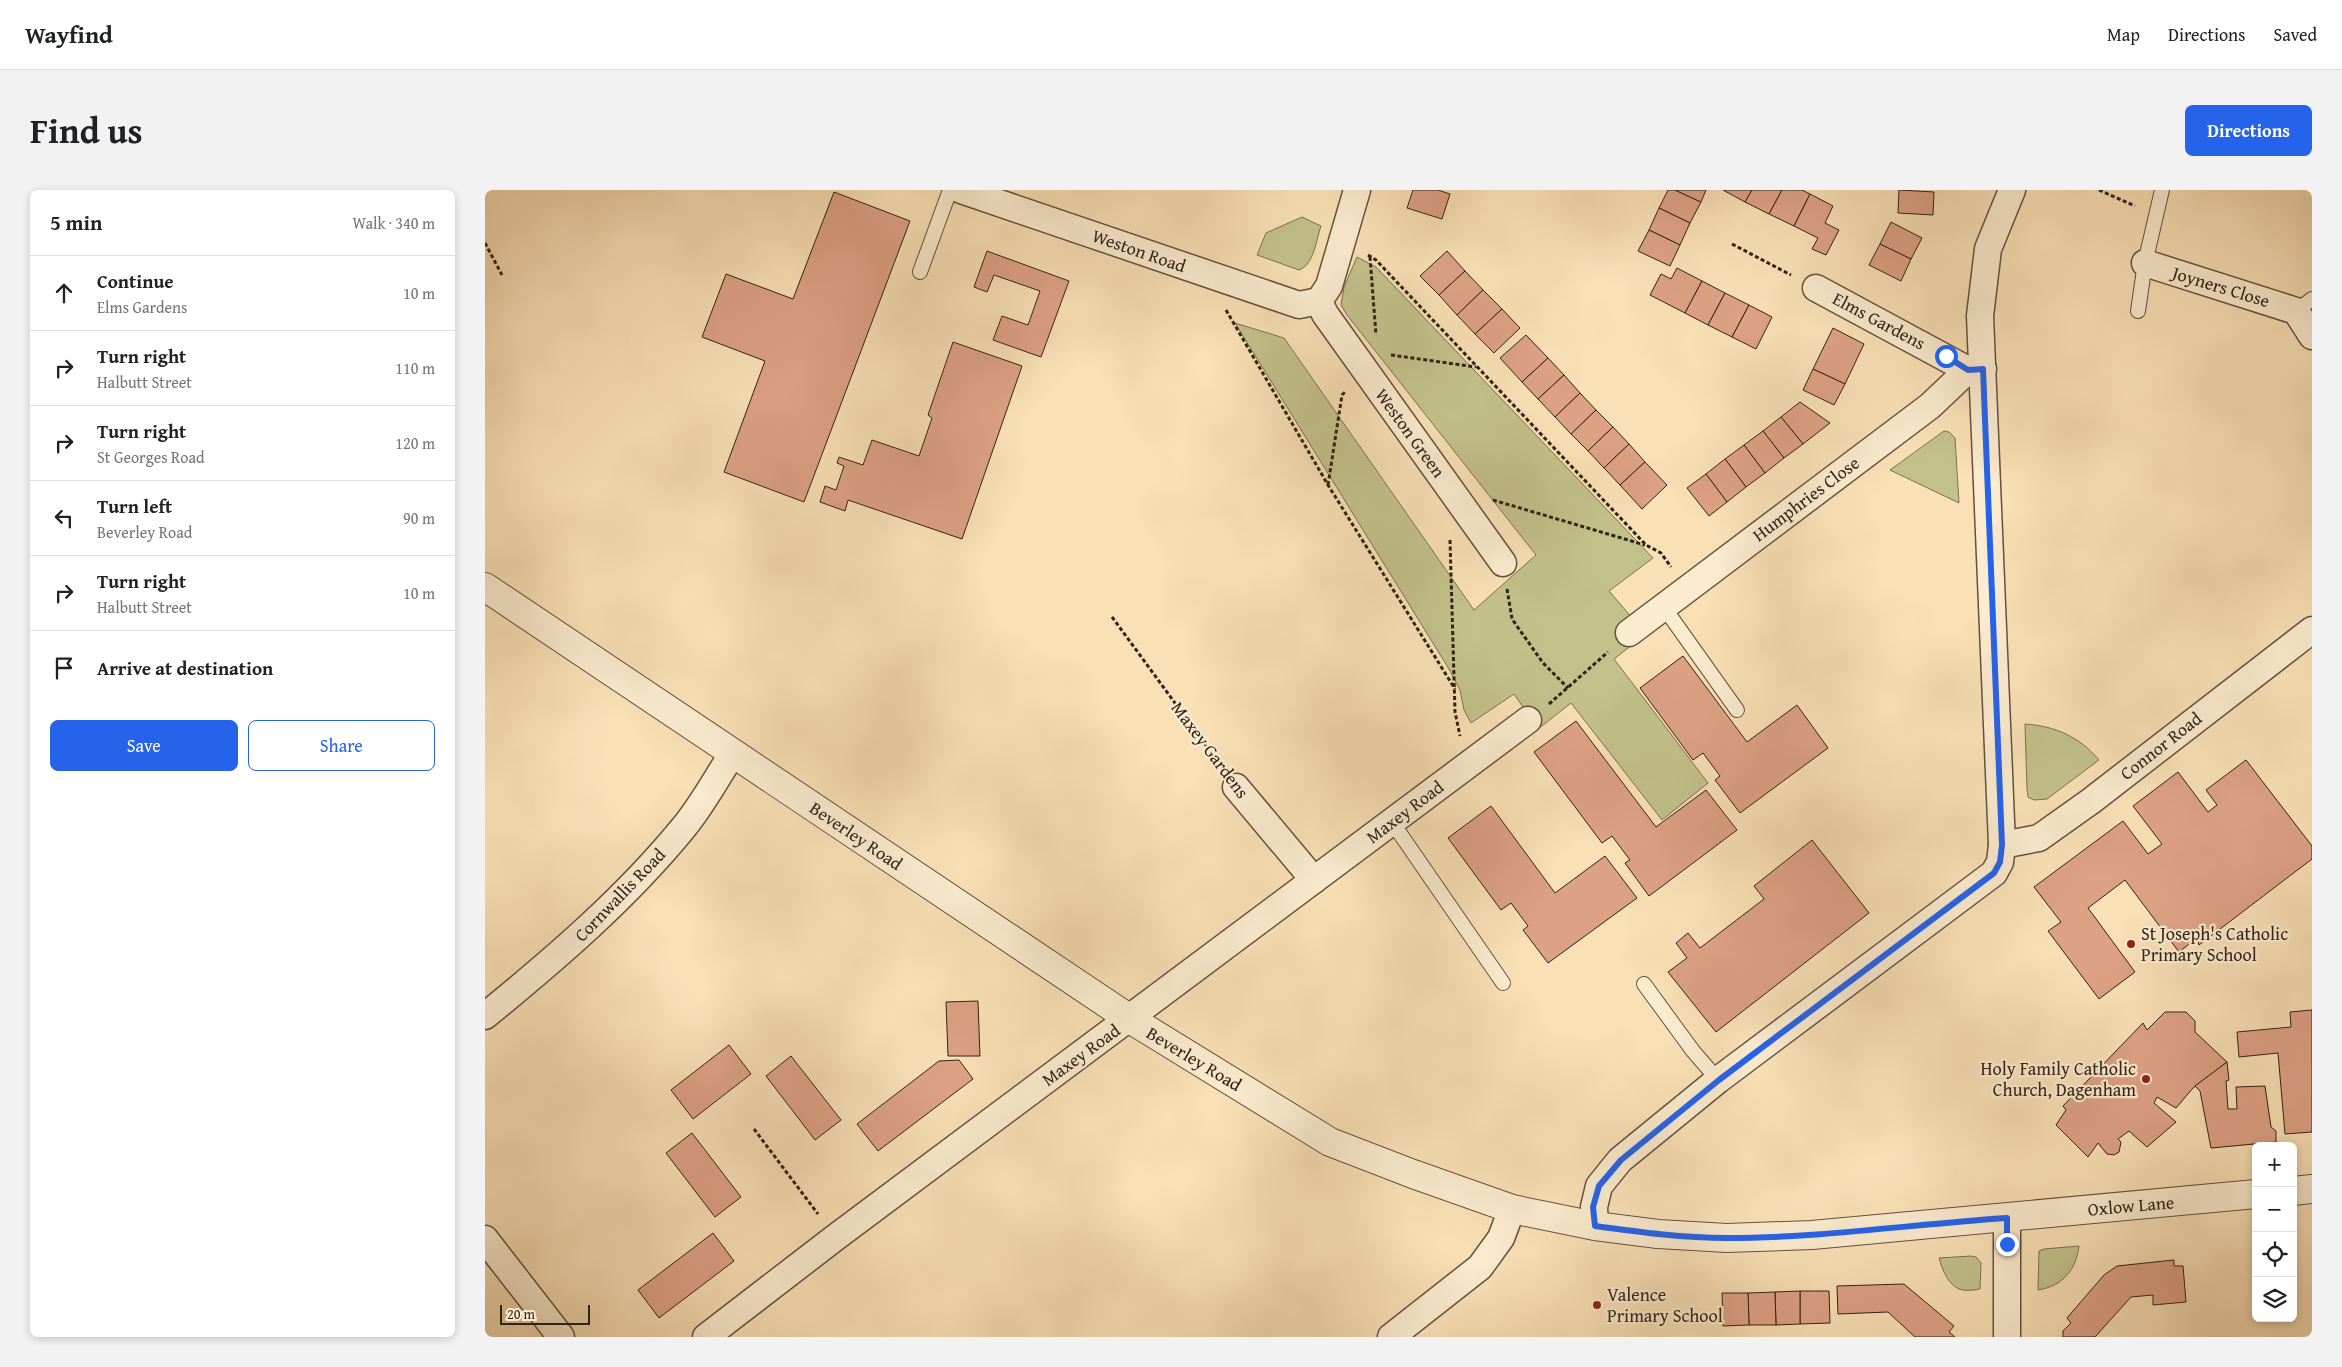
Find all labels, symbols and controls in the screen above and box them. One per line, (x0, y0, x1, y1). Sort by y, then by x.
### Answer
text: Wayfind (25, 17, 113, 52)
text: Map (2107, 21, 2140, 48)
text: Directions (2168, 21, 2245, 48)
text: Saved (2273, 21, 2317, 48)
text: Find us (30, 105, 143, 156)
button: Directions (2185, 105, 2312, 156)
text: 5 min (50, 207, 102, 238)
text: Walk · 340 m (352, 211, 435, 235)
street label: Weston Road (1089, 222, 1190, 279)
street label: Joyners Close (2167, 258, 2273, 314)
text: Continue (97, 267, 174, 295)
icon: ahead (50, 279, 78, 307)
text: 10 m (403, 281, 435, 305)
street label: Elms Gardens (1828, 285, 1930, 356)
text: Elms Gardens (97, 295, 187, 319)
text: Turn right (97, 342, 186, 370)
route start (1935, 345, 1958, 368)
icon: right (50, 354, 78, 382)
text: 110 m (395, 356, 435, 380)
text: Halbutt Street (97, 370, 192, 394)
street label: Weston Green (1369, 382, 1452, 483)
text: Turn right (97, 417, 186, 445)
icon: right (50, 429, 78, 457)
text: 120 m (395, 431, 435, 455)
text: St Georges Road (97, 445, 205, 469)
street label: Humphries Close (1747, 449, 1865, 548)
text: Turn left (97, 492, 172, 520)
icon: left (50, 504, 78, 532)
text: 90 m (403, 506, 435, 530)
text: Beverley Road (97, 520, 192, 544)
text: Turn right (97, 567, 186, 595)
icon: right (50, 579, 78, 607)
text: 10 m (403, 581, 435, 605)
text: Halbutt Street (97, 595, 192, 619)
icon: arrive (50, 654, 78, 682)
text: Arrive at destination (97, 654, 273, 682)
street label: Maxey Gardens (1165, 696, 1256, 804)
street label: Connor Road (2114, 705, 2208, 786)
button: Save (50, 720, 238, 771)
button: Share (248, 720, 435, 771)
street label: Maxey Road (1360, 773, 1450, 850)
street label: Beverley Road (804, 794, 909, 877)
street label: Cornwallis Road (568, 841, 672, 948)
place label: St Joseph's Catholic Primary School (2141, 920, 2288, 968)
marker: St Joseph's Catholic Primary School (2125, 938, 2137, 950)
street label: Maxey Road (1036, 1017, 1126, 1092)
street label: Beverley Road (1141, 1019, 1247, 1098)
place label: Holy Family Catholic Church, Dagenham (1981, 1055, 2136, 1103)
marker: Holy Family Catholic Church, Dagenham (2140, 1073, 2152, 1085)
map controls (2252, 1142, 2297, 1322)
button: + (2252, 1142, 2297, 1187)
button: − (2252, 1187, 2297, 1232)
street label: Oxlow Lane (2087, 1188, 2175, 1223)
button: locate (2252, 1232, 2297, 1277)
route end (1996, 1233, 2019, 1256)
button: layers (2252, 1277, 2297, 1322)
place label: Valence Primary School (1607, 1281, 1723, 1329)
marker: Valence Primary School (1591, 1299, 1603, 1311)
scale bar (500, 1302, 590, 1325)
text: 20 m (507, 1304, 535, 1324)

